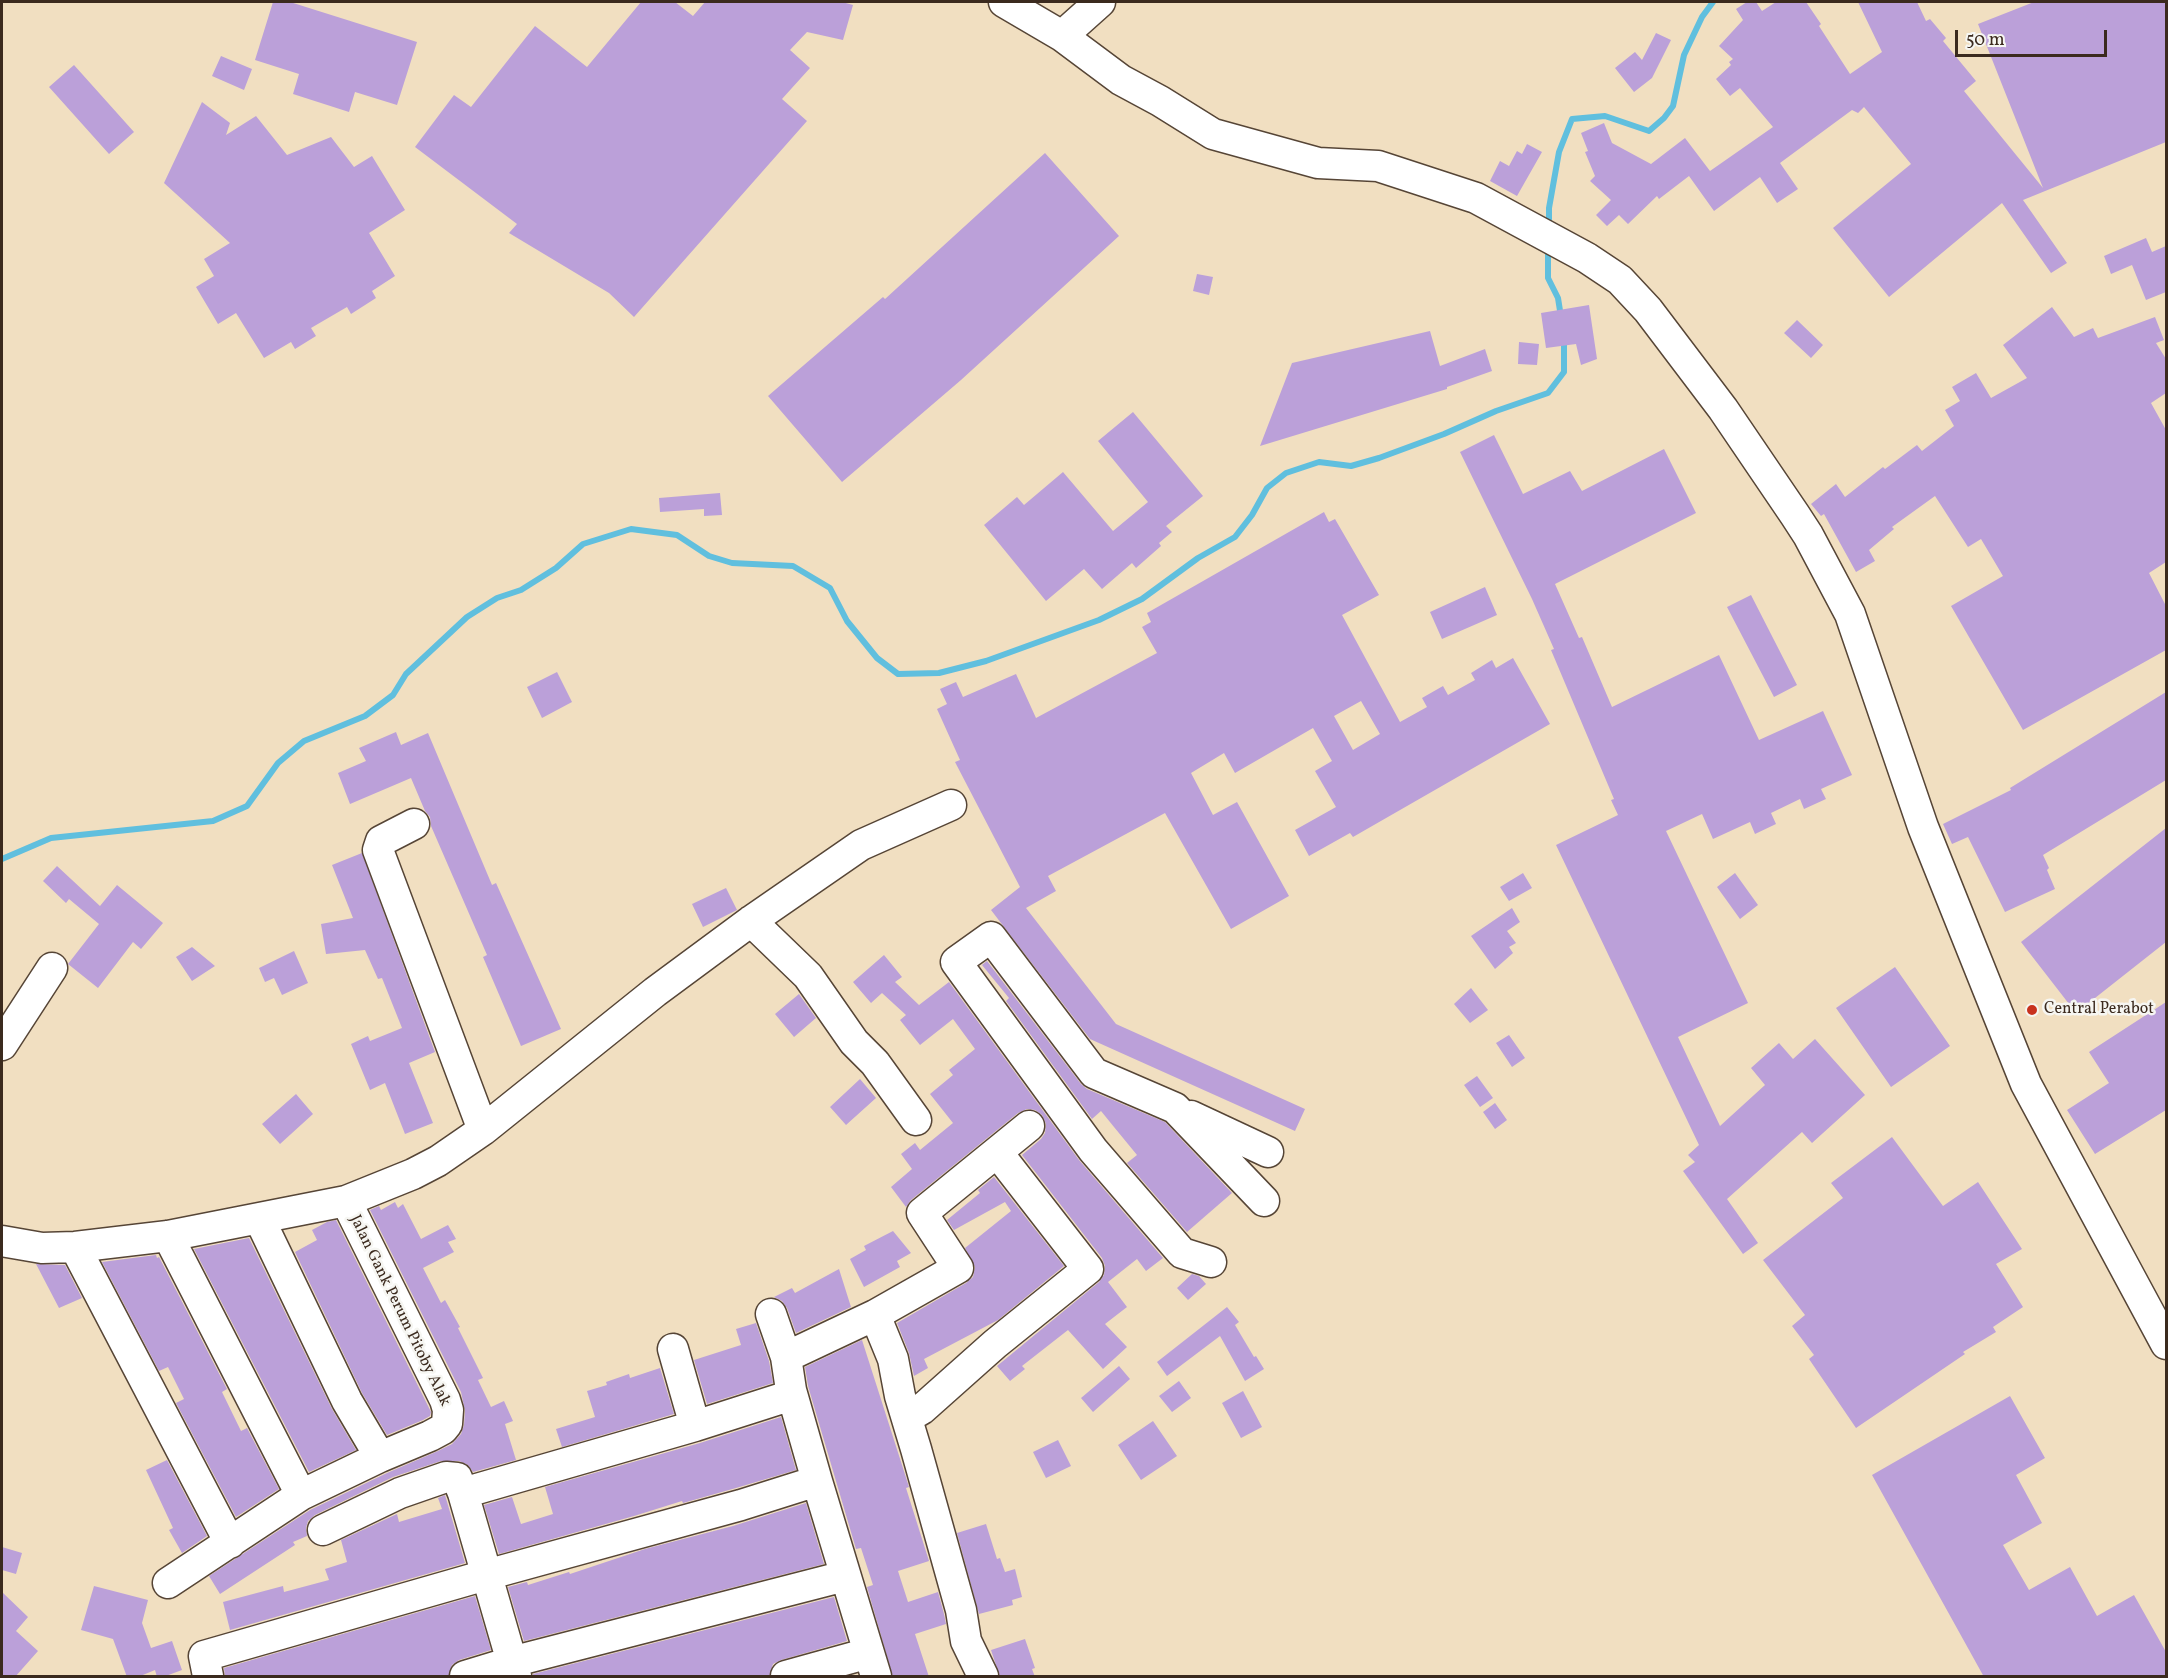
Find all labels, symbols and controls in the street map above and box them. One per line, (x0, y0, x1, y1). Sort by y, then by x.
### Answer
scale bar (1958, 18, 2110, 56)
text: 50 m (1966, 28, 2005, 53)
place label: Central Perabot (2044, 1000, 2154, 1020)
marker: Central Perabot (2025, 1003, 2039, 1017)
street label: Jalan Gank Perum Pitoby Alak (344, 1212, 454, 1410)

